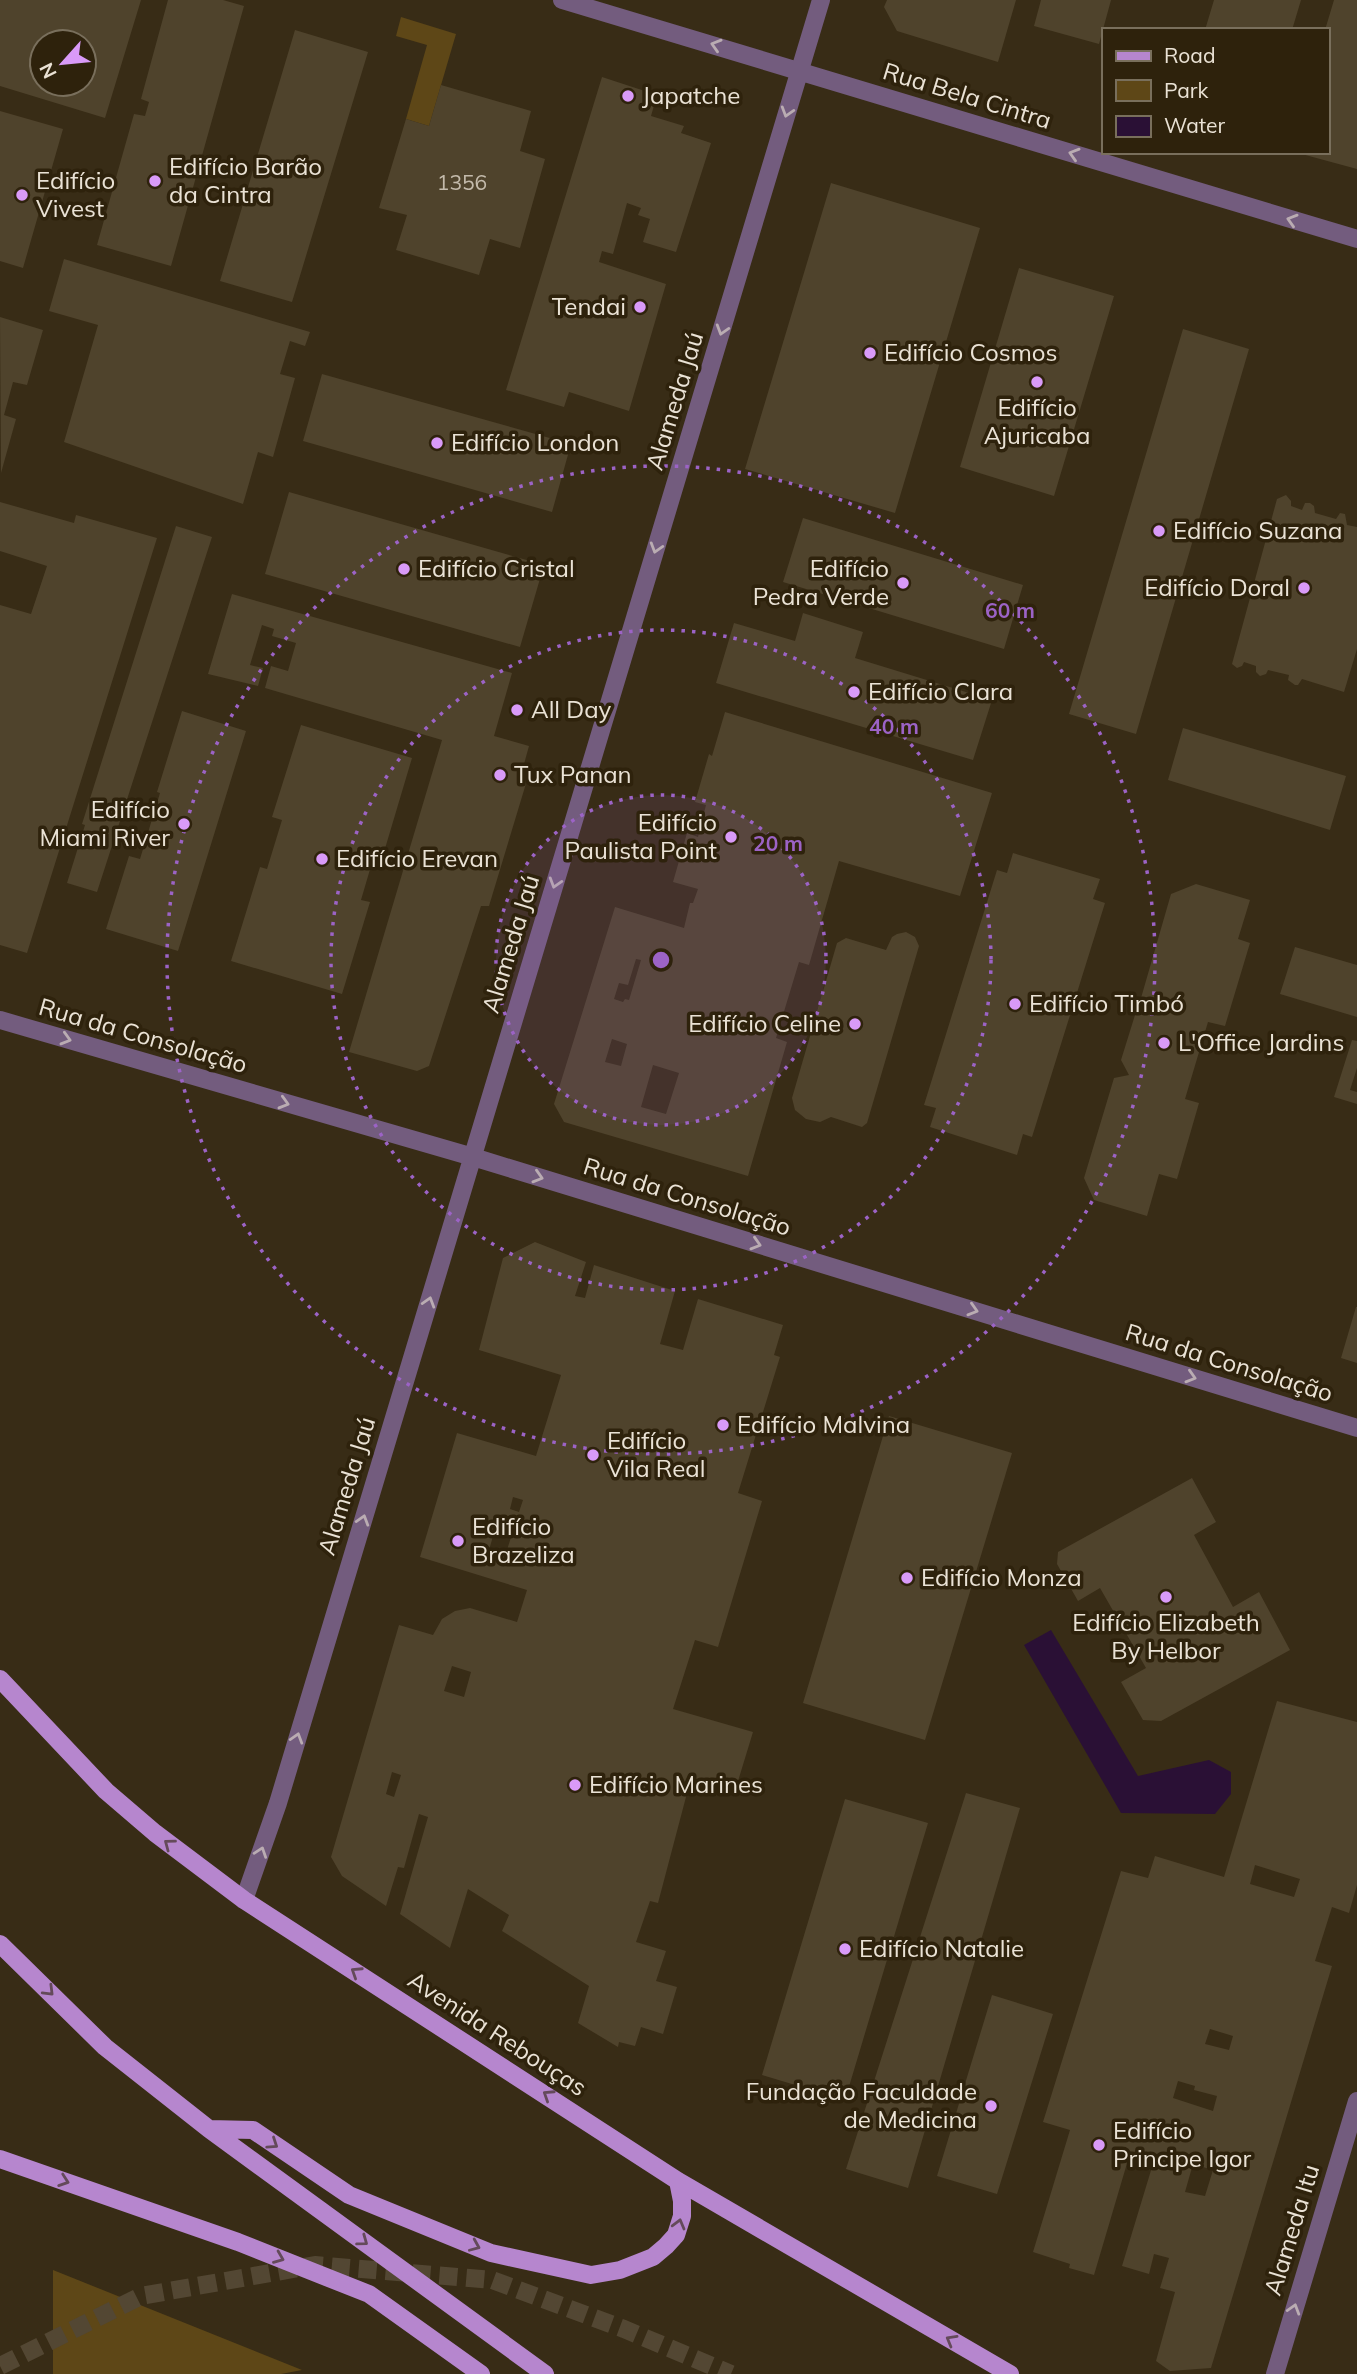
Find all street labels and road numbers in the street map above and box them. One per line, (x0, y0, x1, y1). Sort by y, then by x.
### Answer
street label: Rua Bela Cintra (879, 55, 1055, 135)
street label: Alameda Jaú (639, 328, 709, 474)
street label: Alameda Jaú (475, 871, 545, 1017)
street label: Rua da Consolação (36, 991, 251, 1079)
street label: Rua da Consolação (580, 1150, 795, 1242)
street label: Rua da Consolação (1122, 1316, 1337, 1408)
street label: Alameda Jaú (311, 1413, 381, 1559)
street label: Avenida Rebouças (403, 1964, 592, 2102)
street label: Alameda Itu (1257, 2161, 1325, 2299)

